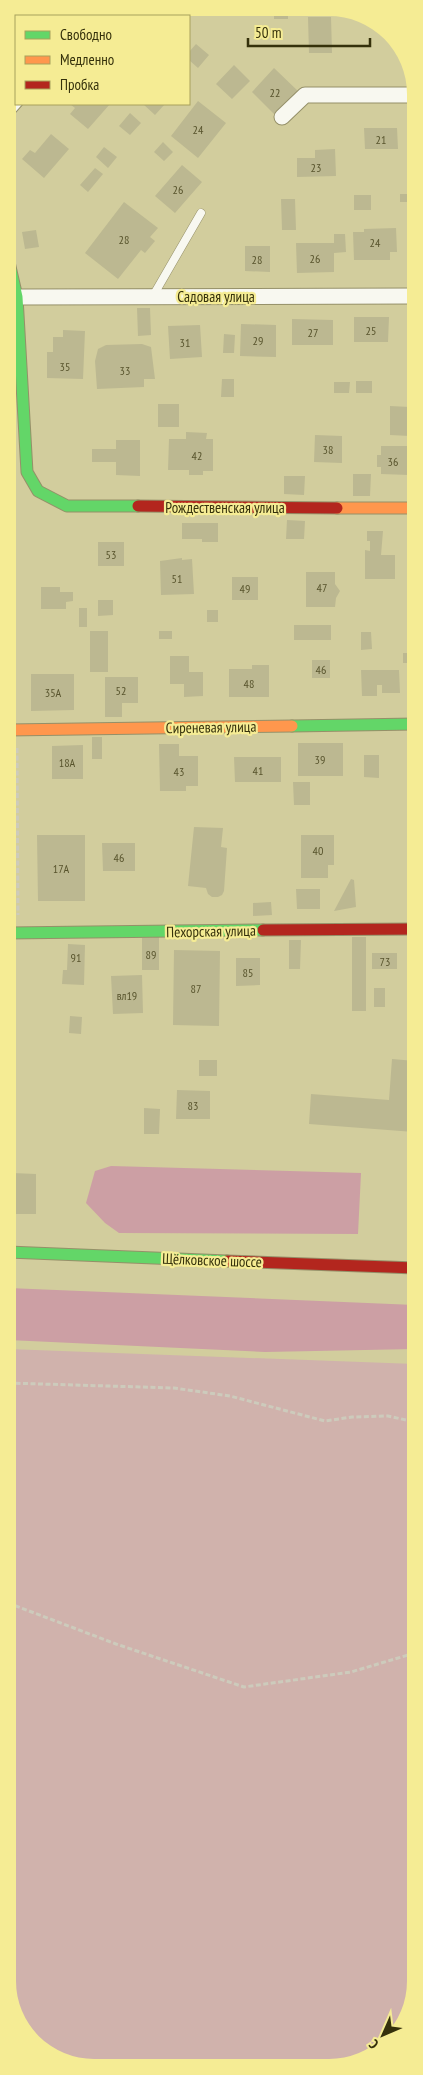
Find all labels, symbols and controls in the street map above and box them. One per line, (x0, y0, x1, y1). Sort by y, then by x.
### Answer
legend (15, 15, 190, 105)
scale bar (248, 15, 370, 47)
text: 50 m (255, 23, 281, 42)
text: Свободно (60, 25, 112, 44)
text: Медленно (60, 50, 114, 69)
text: Пробка (60, 75, 99, 94)
house number: 22 (270, 85, 280, 100)
house number: 24 (193, 122, 204, 137)
house number: 21 (376, 132, 386, 147)
house number: 23 (311, 160, 321, 175)
house number: 26 (173, 182, 183, 197)
house number: 28 (119, 232, 129, 247)
house number: 24 (370, 235, 381, 250)
house number: 26 (310, 251, 320, 266)
house number: 28 (252, 252, 262, 267)
street label: Садовая улица (177, 287, 255, 306)
house number: 25 (366, 323, 376, 338)
house number: 27 (308, 325, 318, 340)
house number: 29 (253, 333, 263, 348)
house number: 31 (180, 335, 190, 350)
house number: 35 (60, 359, 70, 374)
house number: 33 (120, 363, 130, 378)
house number: 38 (323, 442, 333, 457)
house number: 42 (192, 448, 202, 463)
house number: 36 (388, 454, 398, 469)
street label: Рождественская улица (165, 498, 285, 517)
house number: 53 (106, 547, 116, 562)
house number: 51 (172, 571, 182, 586)
house number: 47 (317, 580, 327, 595)
house number: 49 (240, 581, 250, 596)
house number: 46 (316, 662, 326, 677)
house number: 48 (244, 676, 254, 691)
house number: 52 (116, 683, 126, 698)
house number: 35А (45, 685, 62, 700)
street label: Сиреневая улица (166, 717, 256, 737)
house number: 39 (315, 752, 325, 767)
house number: 18А (59, 755, 76, 770)
house number: 41 (253, 763, 263, 778)
house number: 43 (174, 764, 184, 779)
house number: 40 (313, 843, 323, 858)
house number: 46 (114, 850, 124, 865)
house number: 17А (53, 861, 70, 876)
street label: Пехорская улица (166, 921, 256, 941)
house number: 89 (146, 947, 156, 962)
house number: 91 (71, 950, 81, 965)
house number: 73 (380, 954, 390, 969)
house number: 85 (243, 965, 253, 980)
house number: 87 (191, 981, 201, 996)
house number: вл19 (117, 988, 137, 1003)
house number: 83 (188, 1098, 198, 1113)
street label: Щёлковское шоссе (162, 1249, 262, 1271)
north arrow (358, 2010, 408, 2060)
text: С (365, 2035, 382, 2053)

